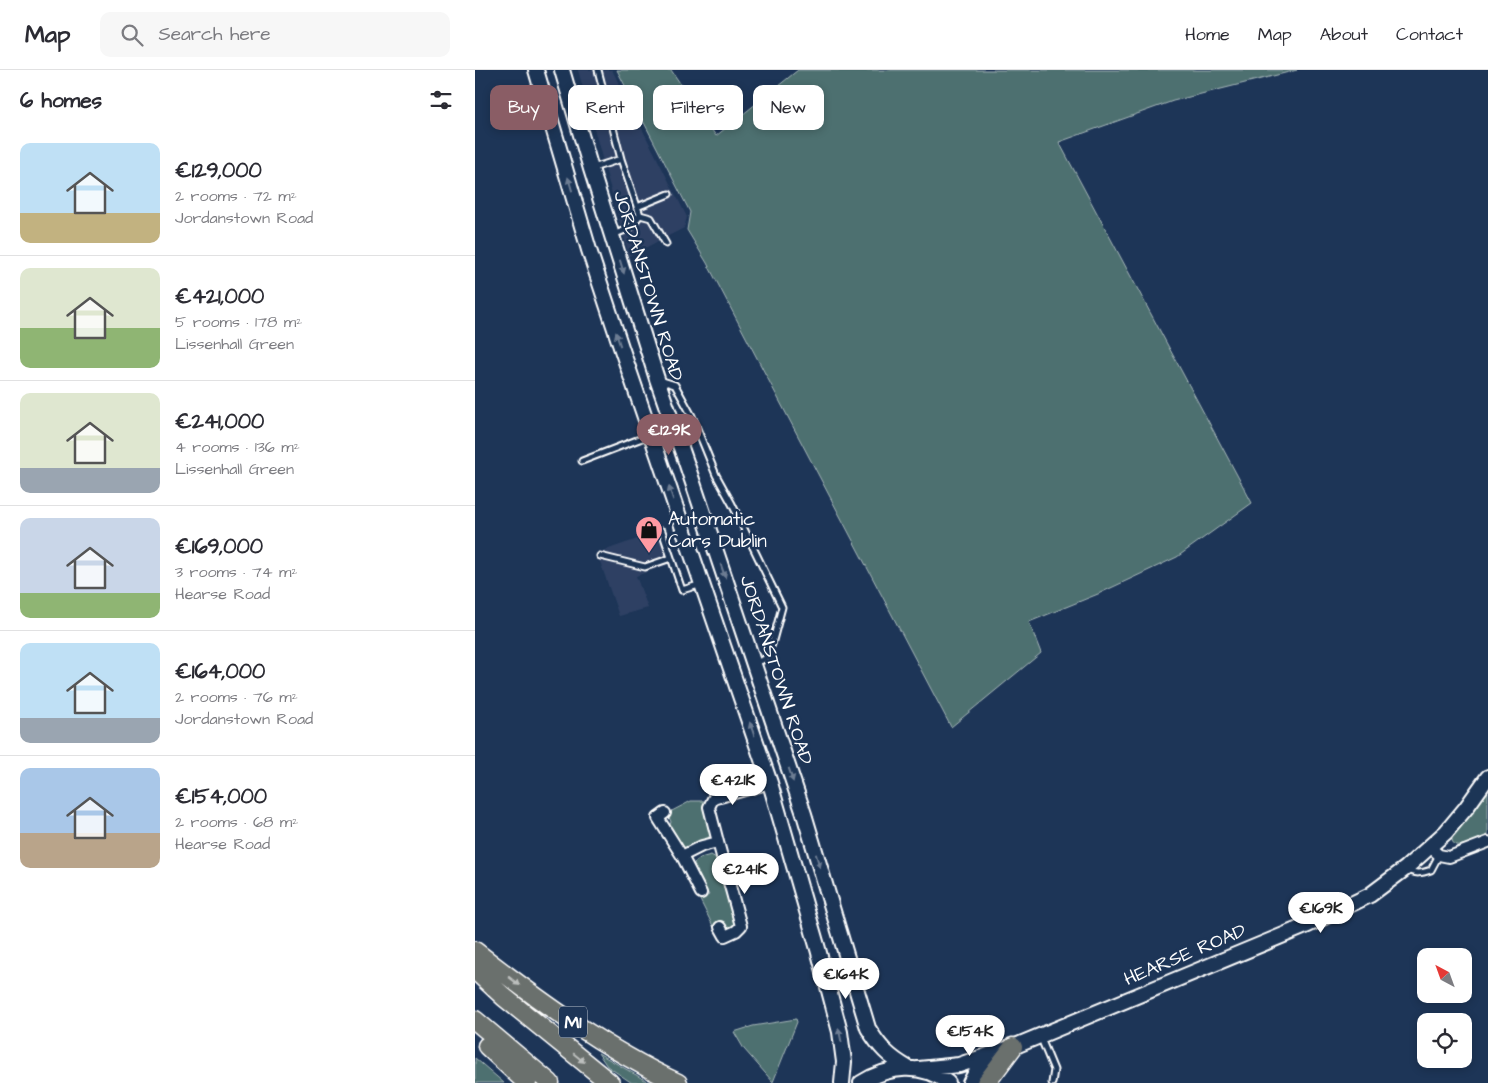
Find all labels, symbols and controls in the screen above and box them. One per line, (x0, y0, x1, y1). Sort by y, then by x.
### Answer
search box (100, 12, 450, 57)
text: Map (25, 18, 70, 52)
icon: search (118, 21, 146, 49)
text: Search here (158, 21, 271, 48)
text: Home (1185, 22, 1230, 47)
text: Map (1258, 22, 1292, 47)
text: About (1320, 22, 1368, 47)
text: Contact (1396, 22, 1463, 47)
chip: Buy (490, 85, 558, 130)
chip: Rent (568, 85, 643, 130)
chip: Filters (653, 85, 743, 130)
chip: New (753, 85, 824, 130)
text: 6 homes (20, 86, 102, 115)
icon: filters (427, 86, 455, 114)
text: €129,000 (175, 156, 262, 185)
icon: home (60, 163, 120, 223)
one-way arrow (565, 176, 573, 191)
text: 2 rooms · 72 m² (175, 185, 297, 207)
street label: JORDANSTOWN ROAD (606, 188, 690, 384)
text: Jordanstown Road (175, 207, 313, 229)
one-way arrow (618, 260, 626, 275)
text: €421,000 (175, 282, 264, 311)
icon: home (60, 288, 120, 348)
text: 5 rooms · 178 m² (175, 311, 302, 333)
one-way arrow (614, 332, 621, 347)
text: Lissenhall Green (175, 333, 294, 355)
text: €241,000 (175, 407, 264, 436)
icon: home (60, 413, 120, 473)
pin: €129K (634, 414, 704, 456)
text: €129K (648, 419, 690, 441)
text: 4 rooms · 136 m² (175, 436, 300, 458)
text: Lissenhall Green (175, 458, 294, 480)
one-way arrow (667, 485, 675, 500)
place label: Automatic Cars Dublin (668, 506, 767, 555)
shop icon: Automatic Cars Dublin (634, 515, 664, 554)
text: €169,000 (175, 532, 263, 561)
icon: home (60, 538, 120, 598)
text: 3 rooms · 74 m² (175, 561, 298, 583)
one-way arrow (720, 563, 728, 578)
street label: JORDANSTOWN ROAD (733, 572, 819, 768)
text: Hearse Road (175, 583, 270, 605)
text: €164,000 (175, 657, 265, 686)
icon: home (60, 663, 120, 723)
text: 2 rooms · 76 m² (175, 686, 298, 708)
text: Jordanstown Road (175, 708, 313, 730)
one-way arrow (747, 722, 755, 737)
pin: €421K (698, 764, 768, 806)
one-way arrow (788, 767, 796, 782)
text: €421K (711, 769, 755, 791)
text: €154,000 (175, 782, 267, 811)
icon: home (60, 788, 120, 848)
text: 2 rooms · 68 m² (175, 811, 298, 833)
text: Hearse Road (175, 833, 270, 855)
pin: €241K (710, 852, 780, 895)
one-way arrow (815, 853, 823, 868)
text: €241K (723, 858, 767, 880)
pin: €169K (1286, 892, 1356, 934)
text: €169K (1299, 897, 1343, 919)
street label: HEARSE ROAD (1120, 917, 1250, 993)
north arrow (1417, 948, 1473, 1002)
map controls (1417, 948, 1472, 1068)
pin: €164K (811, 958, 881, 1000)
text: €164K (823, 963, 869, 985)
one-way arrow (507, 975, 520, 986)
road number: M1 (559, 1006, 587, 1038)
button: locate (1417, 1013, 1472, 1068)
pin: €154K (935, 1014, 1005, 1057)
text: €154K (947, 1020, 993, 1042)
one-way arrow (836, 1027, 844, 1042)
one-way arrow (572, 1053, 585, 1064)

